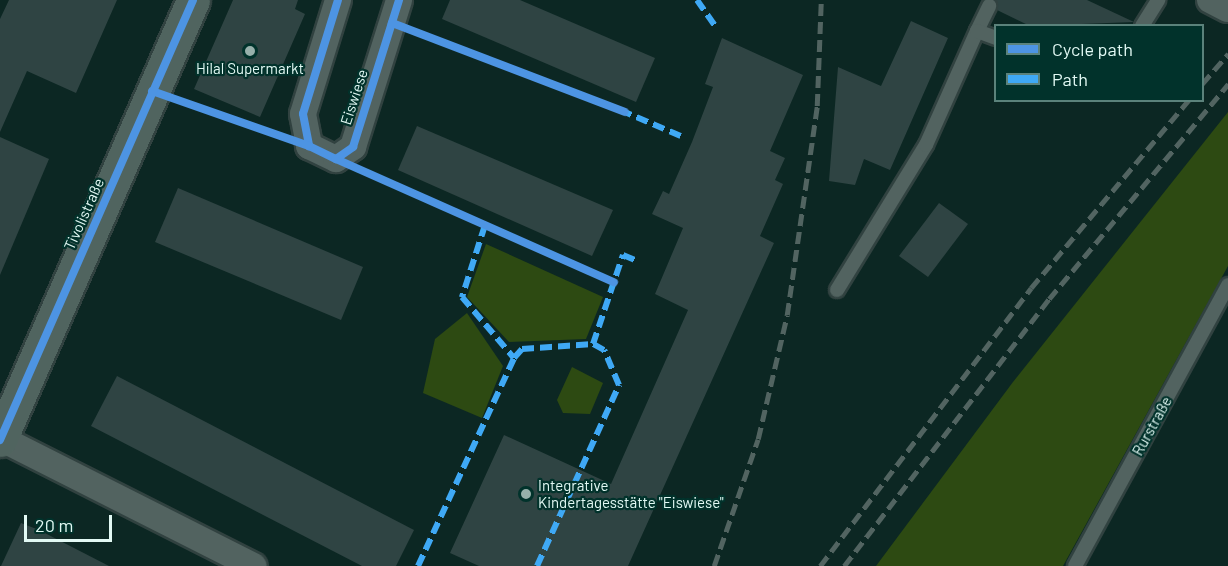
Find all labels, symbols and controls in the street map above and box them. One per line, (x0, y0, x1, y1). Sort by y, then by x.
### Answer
legend (994, 24, 1204, 102)
text: Cycle path (1052, 38, 1133, 60)
marker: Hilal Supermarkt (243, 44, 257, 58)
place label: Hilal Supermarkt (196, 60, 304, 78)
street label: Eiswiese (337, 67, 371, 127)
text: Path (1052, 68, 1088, 90)
street label: Tivolistraße (60, 175, 108, 253)
street label: Rurstraße (1128, 393, 1176, 459)
place label: Integrative Kindertagesstätte "Eiswiese" (538, 476, 724, 511)
marker: Integrative Kindertagesstätte "Eiswiese" (519, 487, 533, 501)
scale bar (27, 503, 116, 541)
text: 20 m (35, 514, 73, 536)

